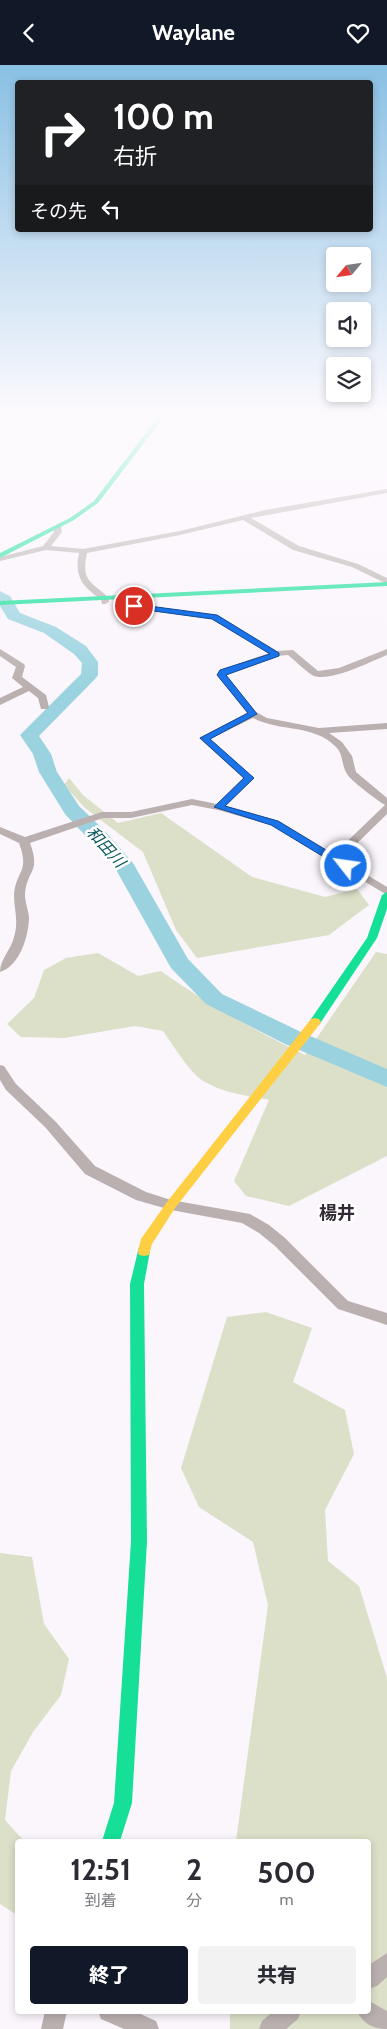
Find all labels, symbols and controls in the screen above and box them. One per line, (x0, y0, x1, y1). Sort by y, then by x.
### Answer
icon: back (15, 19, 43, 47)
text: Waylane (152, 19, 235, 46)
icon: heart (344, 19, 372, 47)
text: 100 m (113, 95, 214, 138)
icon: right (30, 100, 95, 165)
text: 右折 (113, 143, 157, 170)
icon: left (97, 195, 125, 223)
text: その先 (30, 200, 87, 223)
north arrow (326, 247, 371, 293)
map controls (326, 247, 371, 402)
button: sound (326, 302, 371, 347)
button: layers (326, 357, 371, 402)
pin (113, 585, 155, 627)
icon: arrive (120, 592, 148, 620)
water label: 和田川 (83, 823, 130, 873)
position arrow (319, 839, 371, 891)
district label: 楊井 (319, 1202, 355, 1224)
text: 12:51 (70, 1851, 131, 1888)
text: 2 (186, 1851, 202, 1888)
text: 500 (257, 1854, 316, 1891)
text: m (280, 1890, 294, 1909)
text: 到着 (85, 1891, 117, 1910)
text: 分 (186, 1891, 202, 1910)
button: 終了 (30, 1946, 188, 2004)
button: 共有 (198, 1946, 356, 2004)

